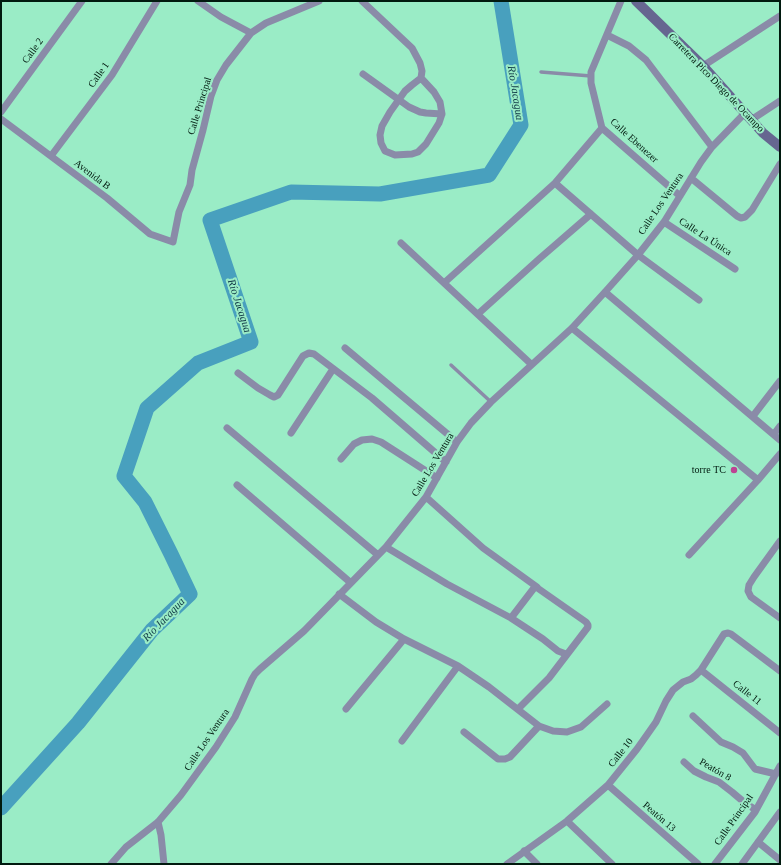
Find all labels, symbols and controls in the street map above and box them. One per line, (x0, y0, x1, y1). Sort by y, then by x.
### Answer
street label: Carretera Pico Diego de Ocampo (666, 31, 766, 135)
street label: Calle 2 (20, 36, 46, 66)
street label: Calle 1 (86, 60, 112, 90)
water label: Río Jacagua (504, 65, 526, 121)
street label: Calle Principal (186, 76, 214, 136)
street label: Calle Ebenezer (607, 116, 661, 166)
street label: Avenida B (71, 157, 113, 193)
street label: Calle Los Ventura (636, 171, 686, 237)
street label: Calle La Única (676, 215, 734, 259)
water label: Río Jacagua (224, 278, 254, 334)
street label: Calle Los Ventura (409, 431, 457, 499)
place label: torre TC (692, 464, 726, 476)
marker: torre TC (729, 465, 739, 475)
water label: Río Jacagua (140, 596, 188, 644)
street label: Calle 11 (730, 678, 764, 708)
street label: Calle Los Ventura (182, 707, 232, 773)
street label: Calle 10 (606, 736, 636, 770)
street label: Peatón 8 (697, 756, 733, 784)
street label: Calle Principal (712, 792, 756, 848)
street label: Peatón 13 (640, 799, 678, 835)

